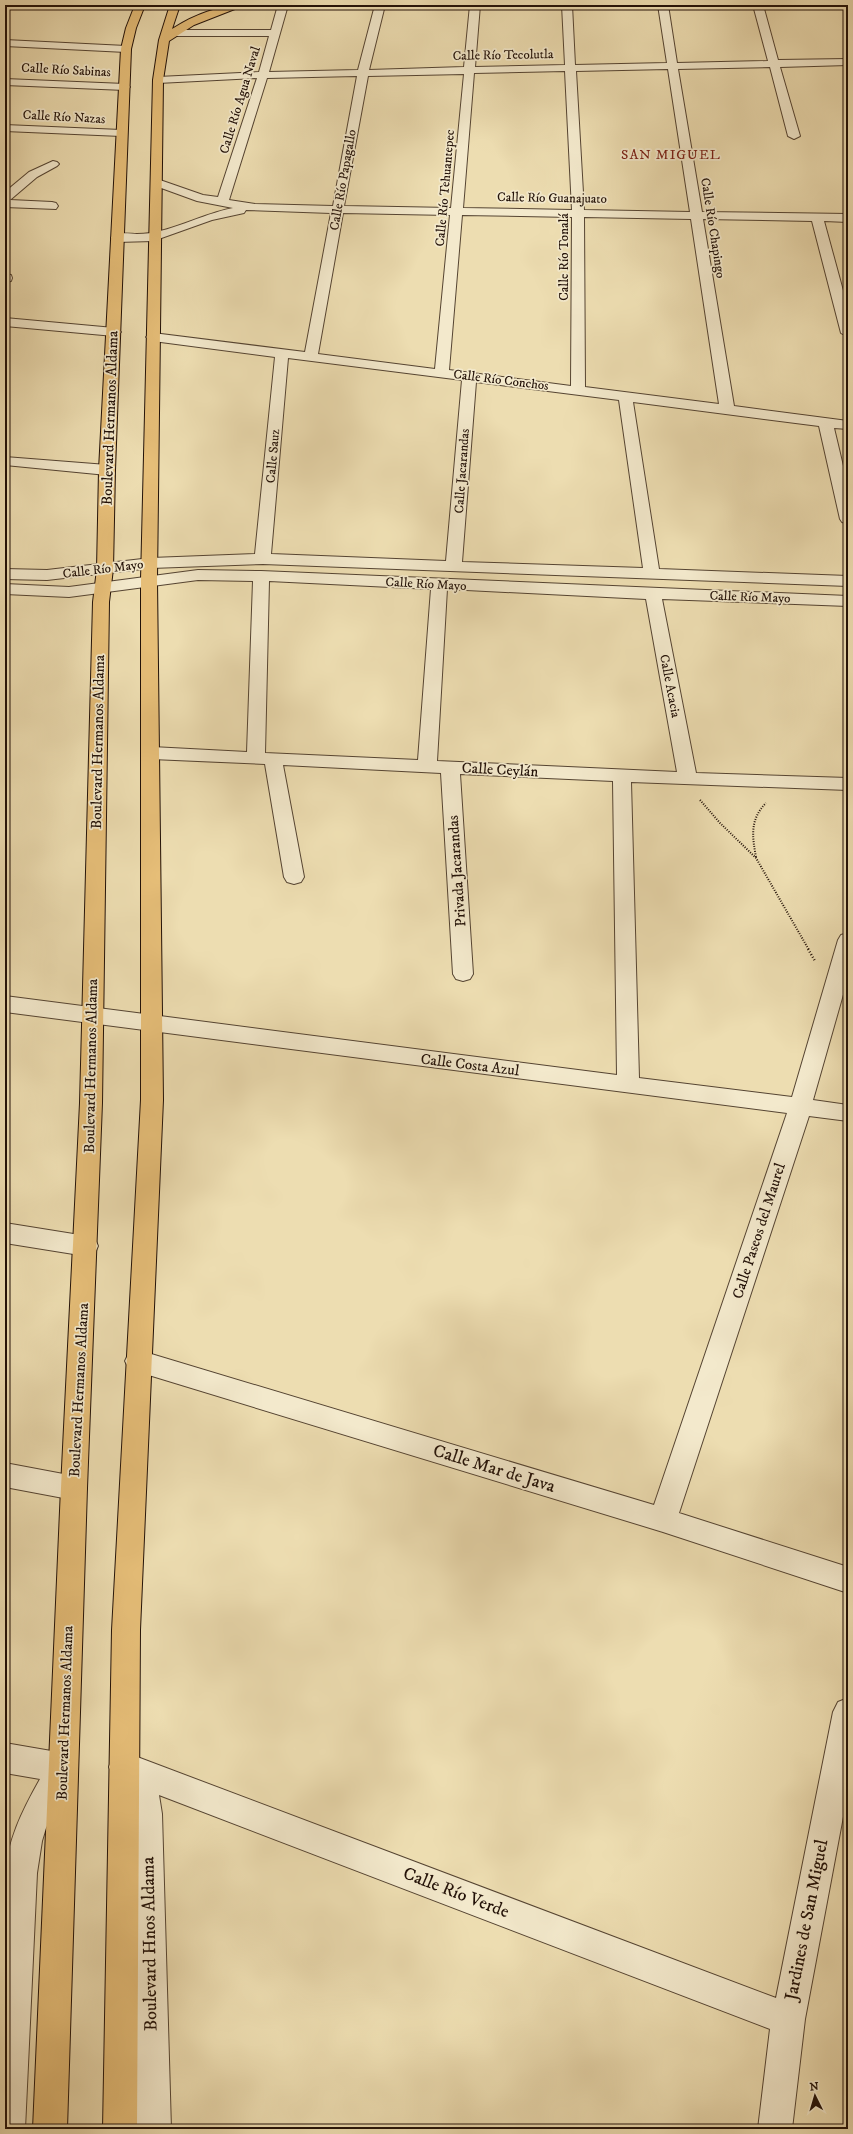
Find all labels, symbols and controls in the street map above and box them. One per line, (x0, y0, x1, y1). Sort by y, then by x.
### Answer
street label: Calle Río Agua Naval (216, 44, 264, 156)
street label: Calle Río Tecolutla (453, 46, 554, 64)
street label: Calle Río Sabinas (21, 60, 111, 80)
street label: Calle Río Nazas (22, 107, 106, 127)
street label: Calle Río Papagallo (326, 128, 360, 232)
street label: Calle Río Tehuantepec (432, 128, 458, 247)
district label: SAN MIGUEL (621, 146, 721, 164)
street label: Calle Río Chapingo (697, 177, 729, 279)
street label: Calle Río Guanajuato (497, 189, 607, 208)
street label: Calle Río Tonalá (556, 213, 572, 301)
street label: Boulevard Hermanos Aldama (97, 330, 123, 506)
street label: Calle Río Conchos (452, 366, 550, 394)
street label: Calle Sauz (263, 428, 283, 484)
street label: Calle Jacarandas (451, 428, 473, 514)
street label: Calle Río Mayo (62, 556, 144, 582)
street label: Calle Río Mayo (385, 574, 467, 594)
street label: Calle Río Mayo (709, 588, 791, 606)
street label: Calle Acacia (656, 653, 684, 719)
street label: Boulevard Hermanos Aldama (87, 654, 109, 829)
street label: Calle Ceylán (461, 759, 539, 781)
street label: Privada Jacarandas (444, 815, 470, 927)
street label: Boulevard Hermanos Aldama (80, 978, 102, 1153)
street label: Calle Costa Azul (420, 1050, 521, 1081)
street label: Calle Paseos del Maurel (728, 1160, 790, 1301)
street label: Boulevard Hermanos Aldama (65, 1302, 93, 1478)
street label: Calle Mar de Java (430, 1440, 558, 1498)
street label: Boulevard Hermanos Aldama (52, 1625, 78, 1801)
street label: Jardines de San Miguel (780, 1837, 834, 2004)
street label: Boulevard Hnos Aldama (137, 1856, 163, 2031)
street label: Calle Río Verde (400, 1863, 512, 1923)
north arrow (795, 2076, 835, 2116)
text: N (809, 2080, 819, 2094)

